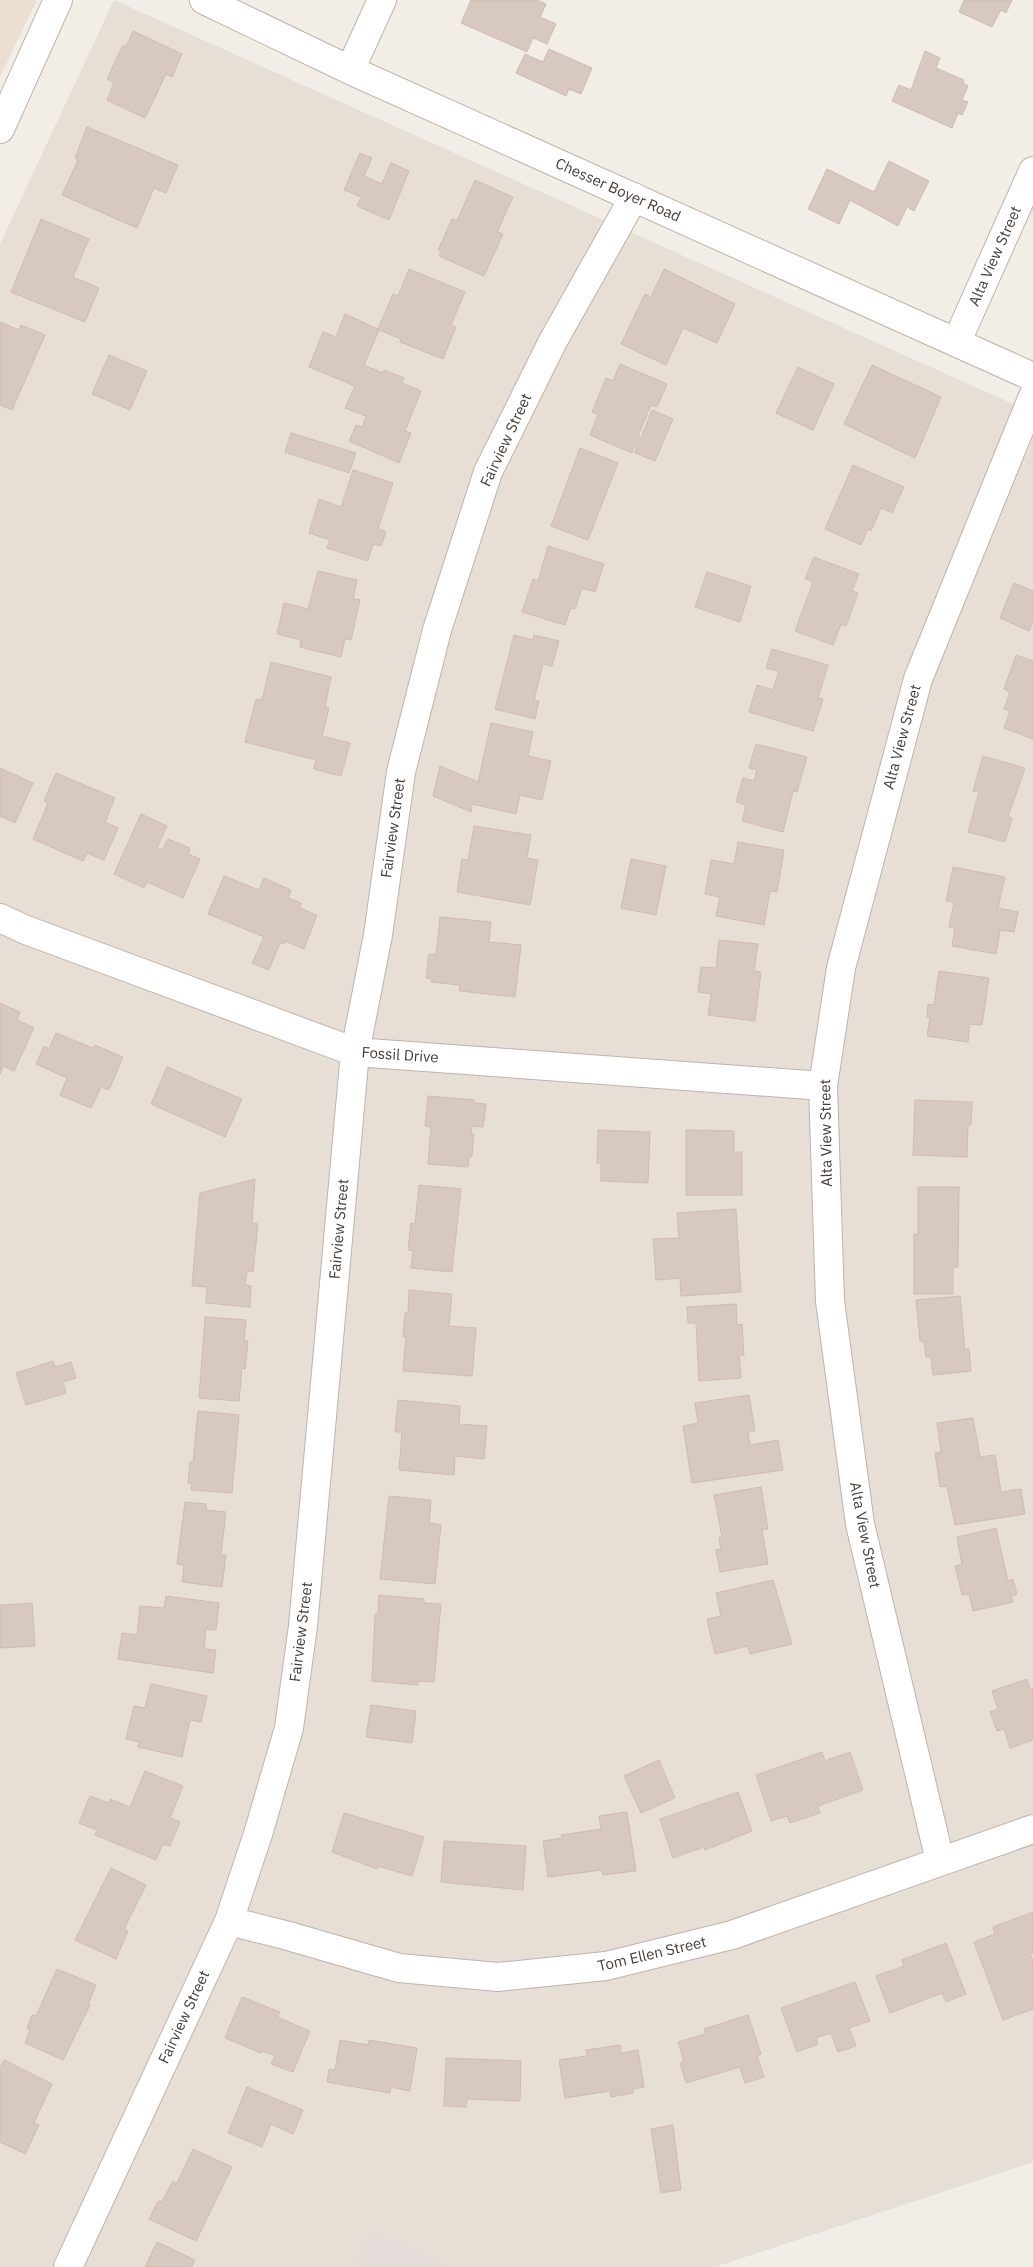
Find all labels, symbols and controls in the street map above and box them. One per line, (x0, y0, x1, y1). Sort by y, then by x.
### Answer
street label: Chesser Boyer Road (553, 153, 684, 226)
street label: Alta View Street (964, 203, 1025, 309)
street label: Fairview Street (476, 390, 535, 489)
street label: Alta View Street (878, 682, 925, 791)
street label: Fairview Street (376, 777, 409, 879)
street label: Fossil Drive (361, 1042, 439, 1067)
street label: Alta View Street (815, 1079, 836, 1187)
street label: Fairview Street (325, 1178, 352, 1280)
street label: Alta View Street (846, 1480, 885, 1590)
street label: Fairview Street (285, 1581, 316, 1683)
street label: Tom Ellen Street (596, 1932, 708, 1975)
street label: Fairview Street (154, 1967, 213, 2066)

